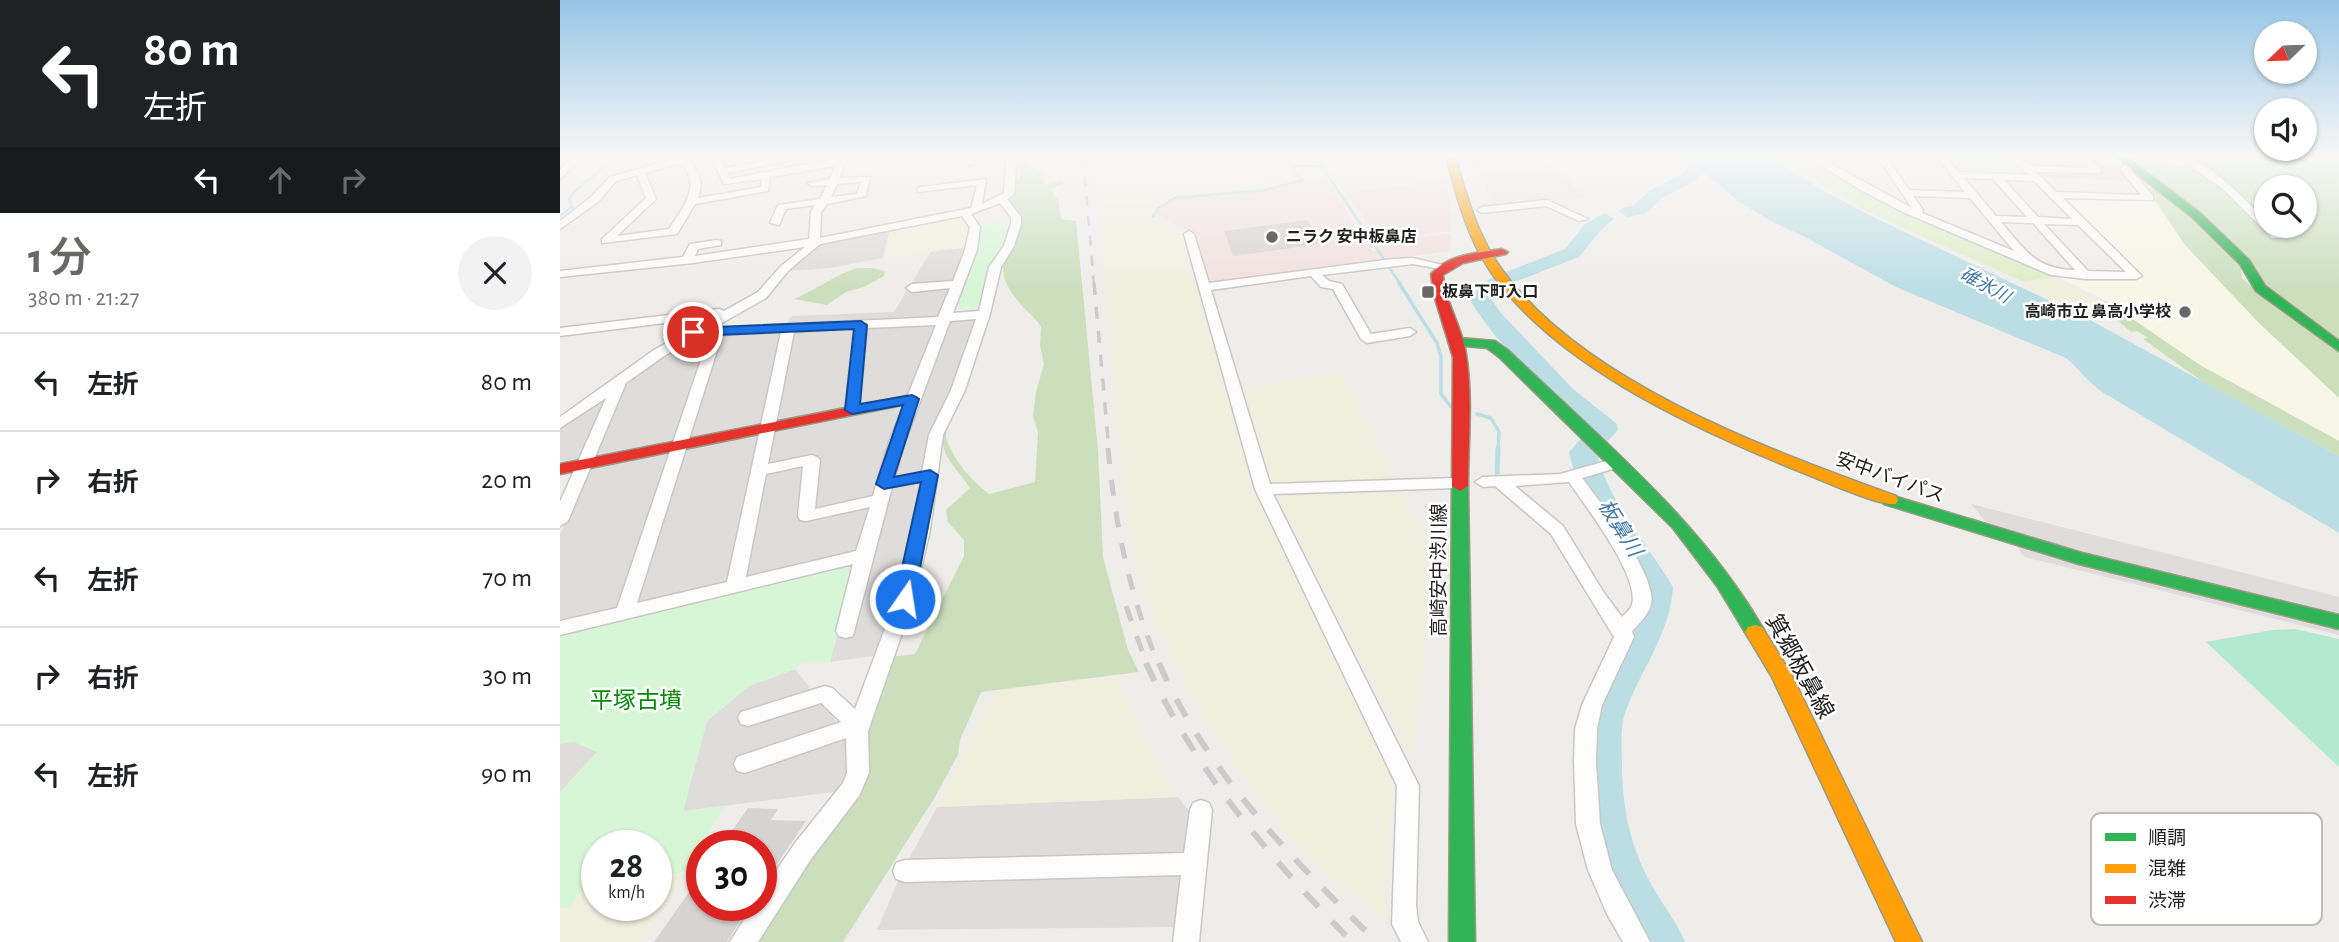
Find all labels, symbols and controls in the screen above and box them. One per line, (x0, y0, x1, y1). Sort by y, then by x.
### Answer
north arrow (2254, 21, 2317, 84)
map controls (2254, 21, 2317, 238)
text: 80 m (143, 26, 240, 75)
icon: left (28, 28, 119, 119)
text: 左折 (143, 92, 207, 124)
button: sound (2254, 98, 2317, 161)
icon: left (188, 161, 226, 199)
icon: ahead (261, 161, 299, 199)
icon: right (334, 161, 372, 199)
button: search (2254, 175, 2317, 238)
place label: ニラク 安中板鼻店 (1286, 228, 1416, 245)
marker: ニラク 安中板鼻店 (1264, 229, 1280, 245)
button: close (458, 236, 532, 310)
text: 1 分 (28, 238, 91, 280)
water label: 碓氷川 (1957, 263, 2016, 308)
place label: 板鼻下町入口 (1442, 283, 1538, 300)
marker: 板鼻下町入口 (1420, 284, 1436, 300)
text: 380 m · 21:27 (28, 287, 139, 310)
pin (663, 302, 723, 362)
place label: 高崎市立 鼻高小学校 (2025, 303, 2171, 320)
marker: 高崎市立 鼻高小学校 (2177, 304, 2193, 320)
icon: arrive (674, 313, 712, 351)
icon: left (28, 363, 66, 401)
text: 80 m (481, 369, 532, 395)
text: 左折 (87, 372, 139, 398)
street label: 安中バイパス (1833, 449, 1947, 506)
icon: right (28, 461, 66, 499)
text: 20 m (481, 467, 532, 493)
text: 右折 (87, 470, 139, 496)
water label: 板鼻川 (1594, 495, 1648, 562)
street label: 高崎安中渋川線 (1429, 503, 1449, 637)
icon: left (28, 559, 66, 597)
position arrow (868, 562, 942, 636)
text: 70 m (482, 565, 532, 591)
text: 左折 (87, 568, 139, 594)
street label: 箕郷板鼻線 (1761, 610, 1839, 723)
icon: right (28, 657, 66, 695)
text: 30 m (482, 663, 532, 689)
text: 右折 (87, 666, 139, 692)
park label: 平塚古墳 (590, 688, 682, 713)
icon: left (28, 755, 66, 793)
text: 90 m (481, 761, 532, 787)
text: 左折 (87, 764, 139, 790)
legend (2091, 813, 2322, 925)
text: 順調 (2148, 828, 2186, 848)
speed limit sign: 30 (686, 830, 777, 921)
text: 28 (610, 849, 643, 884)
text: 混雑 (2148, 858, 2186, 879)
text: km/h (608, 884, 645, 902)
text: 渋滞 (2148, 890, 2186, 911)

